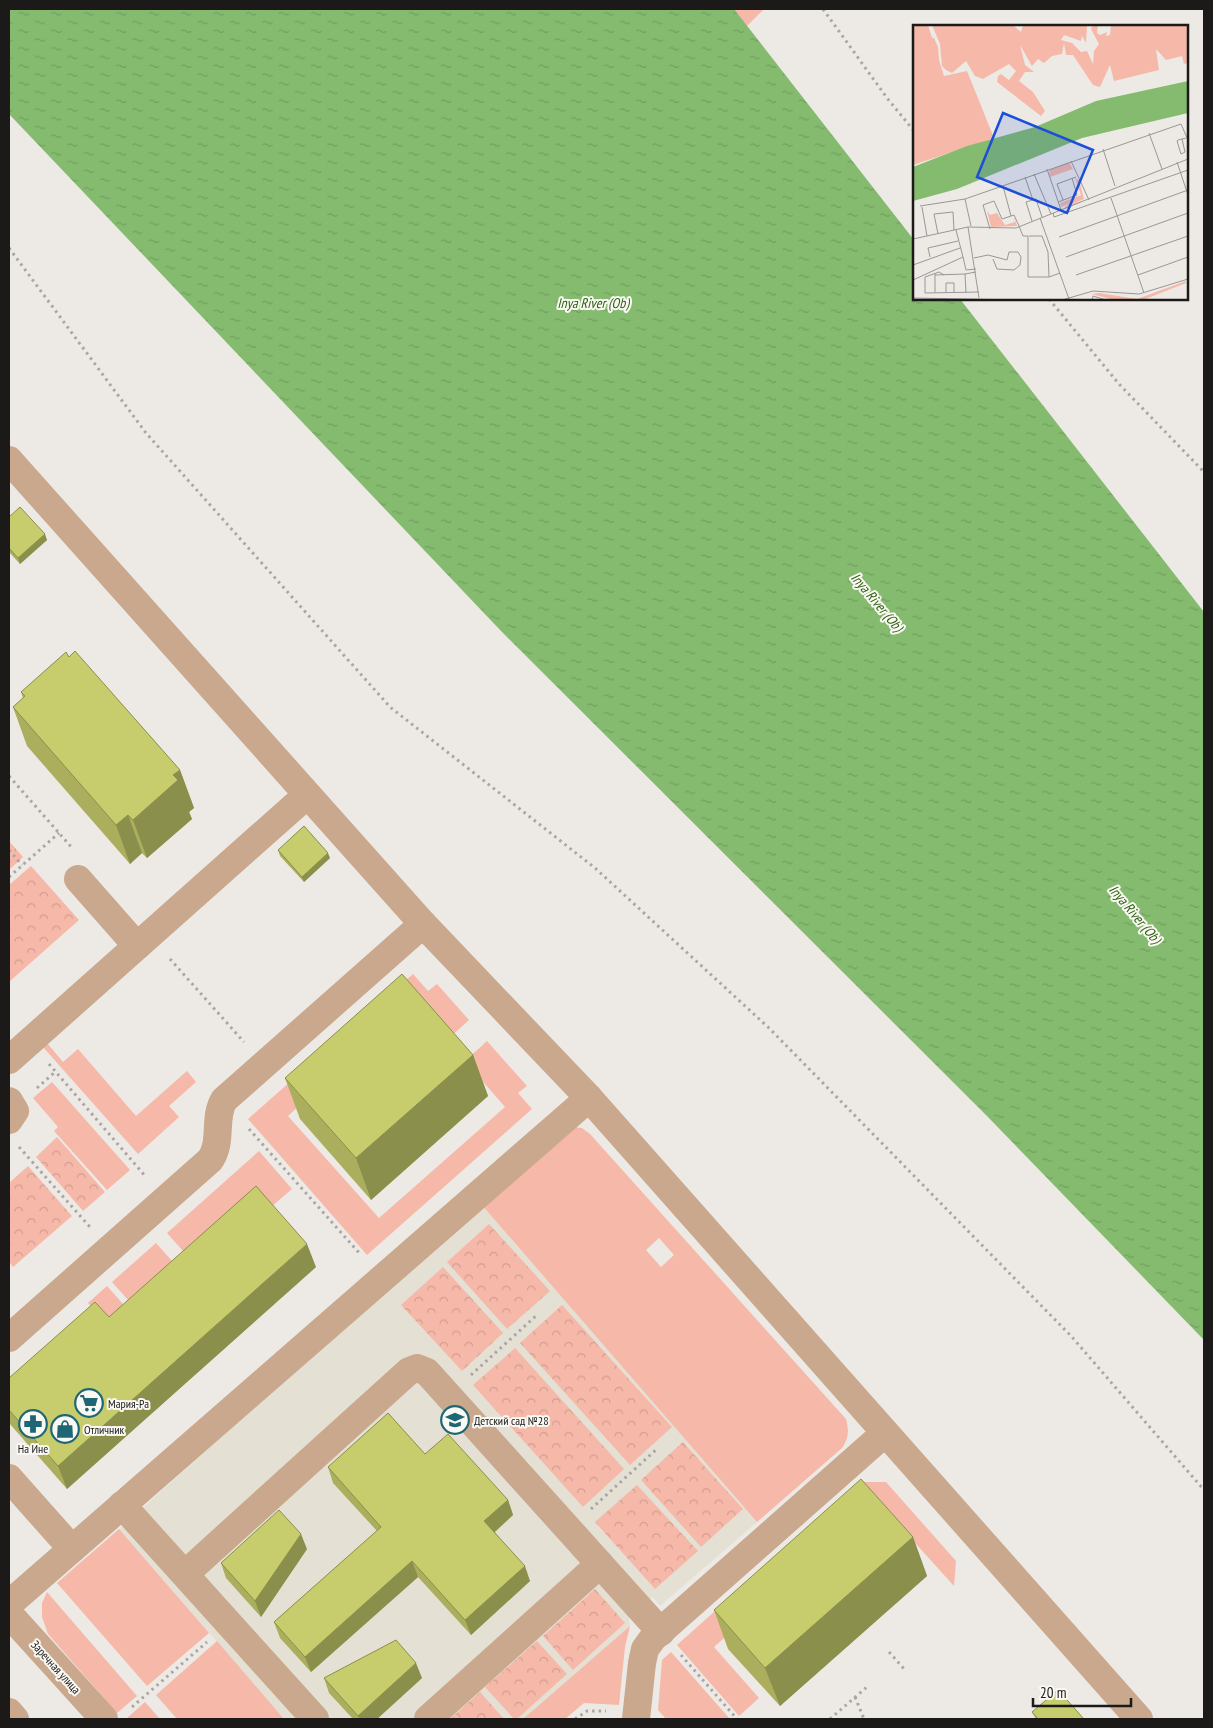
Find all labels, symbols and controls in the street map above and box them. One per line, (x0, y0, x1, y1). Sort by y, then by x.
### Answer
inset map (913, 25, 1188, 300)
water label: Inya River (Ob) (557, 294, 630, 312)
water label: Inya River (Ob) (847, 569, 908, 636)
water label: Inya River (Ob) (1105, 881, 1166, 948)
supermarket icon: Мария-Ра (74, 1388, 104, 1418)
place label: Мария-Ра (108, 1396, 149, 1411)
school or university icon: Детский сад №28 (440, 1405, 470, 1435)
pharmacy icon: На Ине (18, 1409, 48, 1439)
place label: Детский сад №28 (474, 1413, 549, 1428)
shop icon: Отличник (50, 1414, 80, 1444)
place label: Отличник (84, 1422, 125, 1437)
place label: На Ине (18, 1441, 48, 1456)
street label: Заречная улица (28, 1637, 84, 1697)
scale bar (1033, 1676, 1130, 1708)
text: 20 m (1040, 1683, 1066, 1702)

